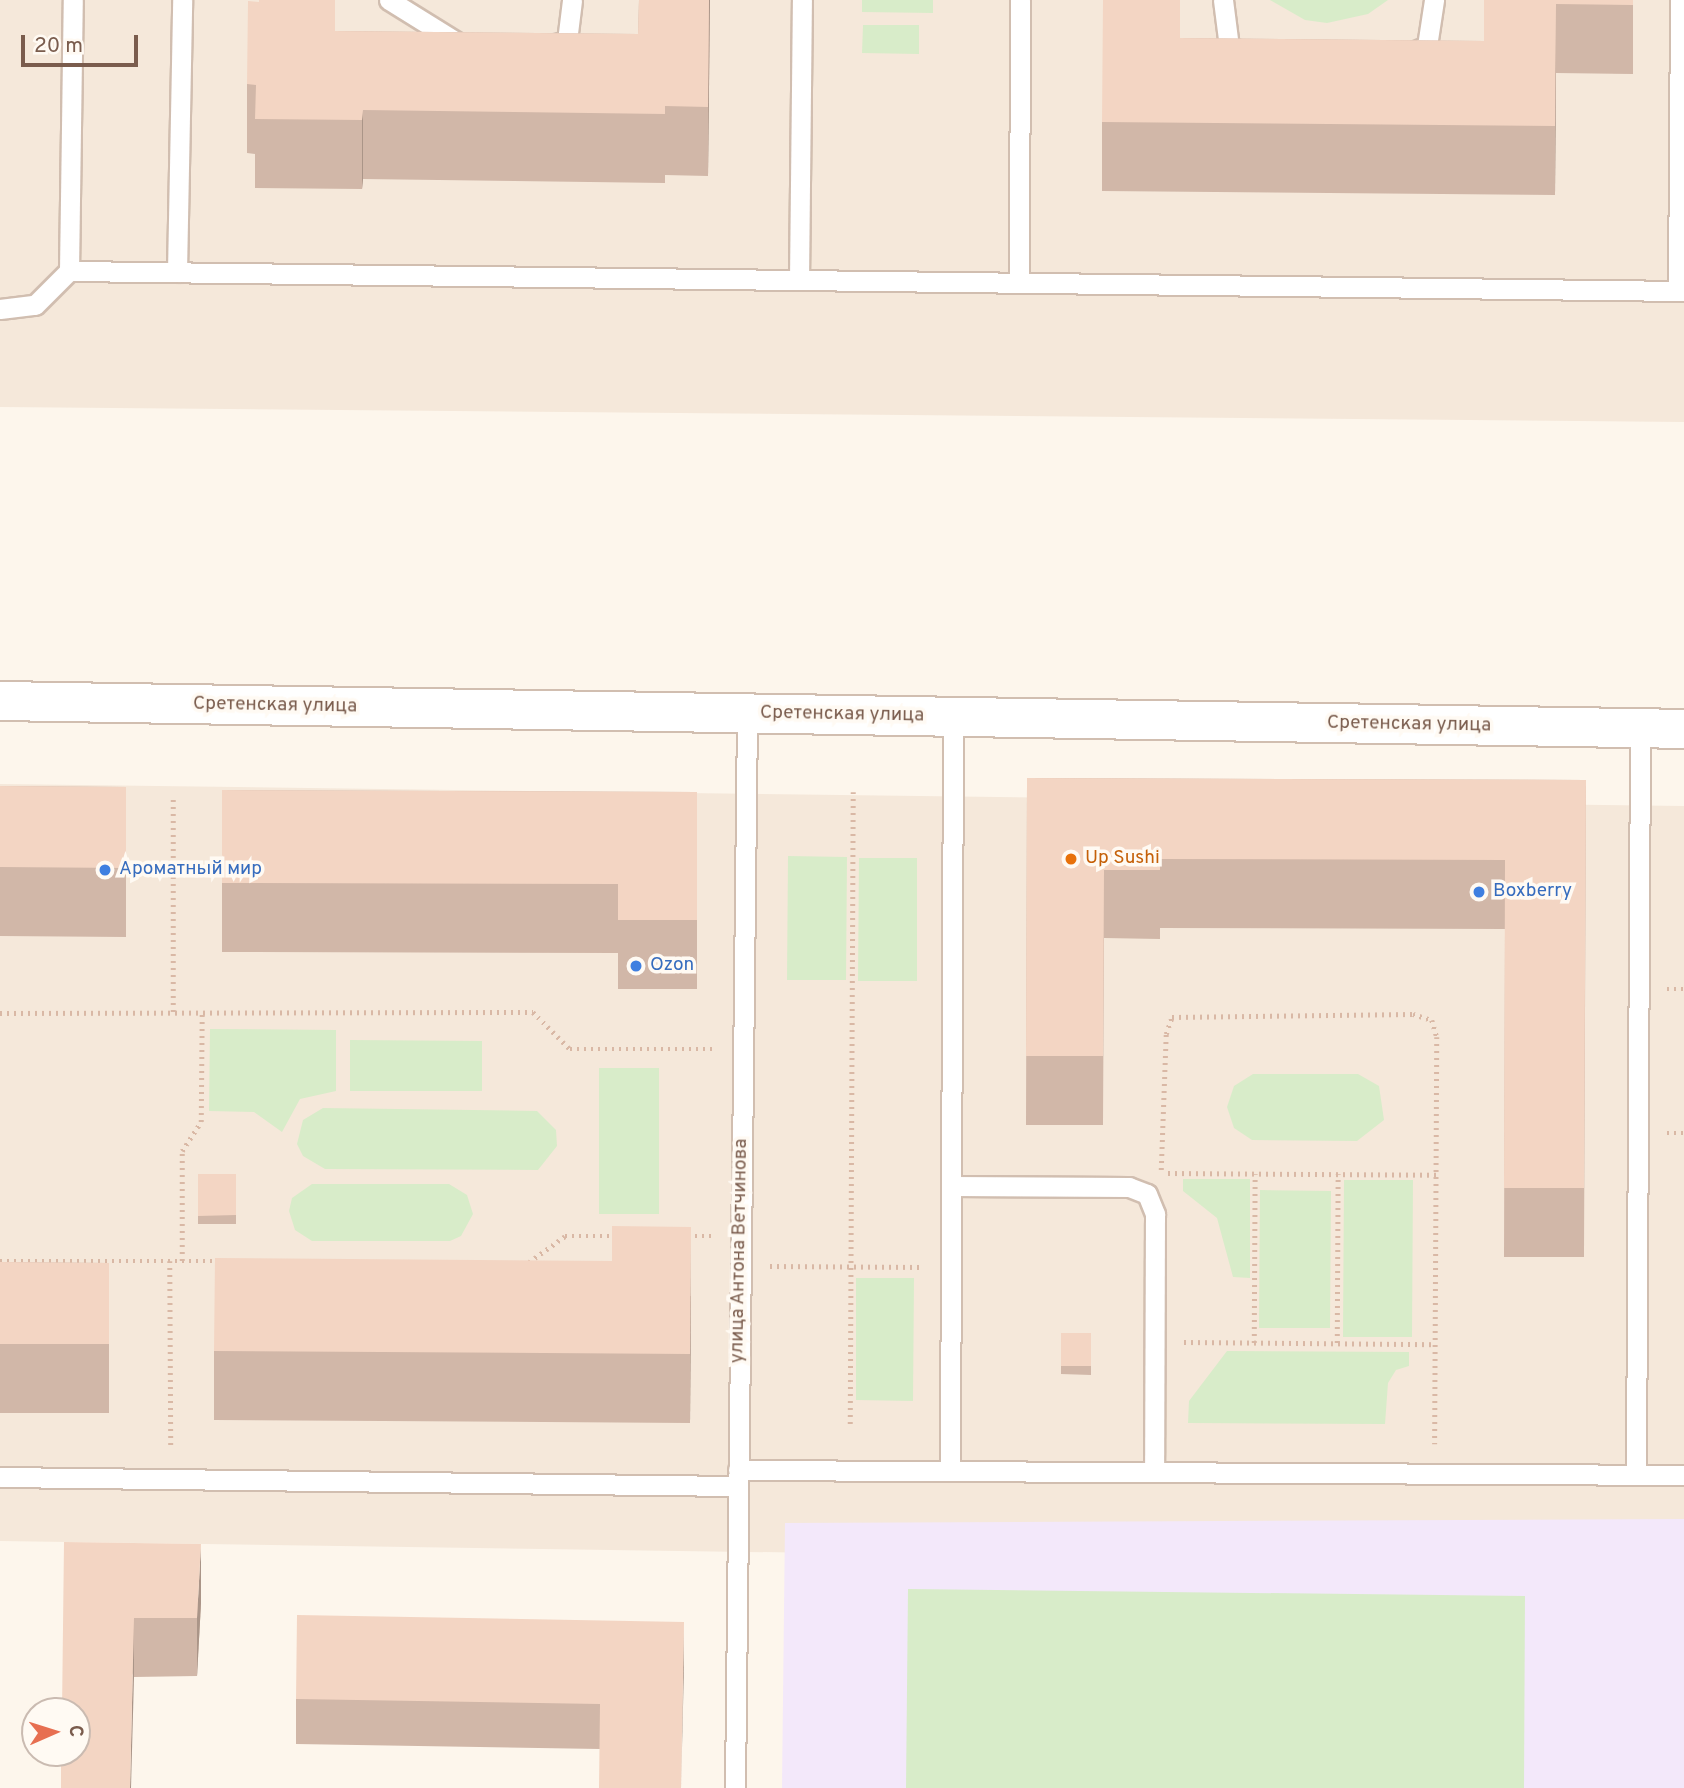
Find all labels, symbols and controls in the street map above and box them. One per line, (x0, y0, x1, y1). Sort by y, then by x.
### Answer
scale bar (24, 21, 142, 65)
text: 20 m (34, 33, 83, 60)
street label: Сретенская улица (193, 693, 357, 719)
street label: Сретенская улица (760, 702, 924, 728)
street label: Сретенская улица (1327, 712, 1491, 738)
place label: Up Sushi (1085, 848, 1160, 870)
marker: Up Sushi (1063, 851, 1079, 867)
place label: Ароматный мир (119, 859, 262, 881)
marker: Ароматный мир (97, 862, 113, 878)
place label: Boxberry (1493, 881, 1572, 903)
marker: Boxberry (1471, 884, 1487, 900)
place label: Ozon (650, 955, 694, 977)
marker: Ozon (628, 958, 644, 974)
street label: улица Антона Ветчинова (727, 1138, 753, 1364)
north arrow (21, 1697, 91, 1767)
text: С (63, 1724, 87, 1738)

